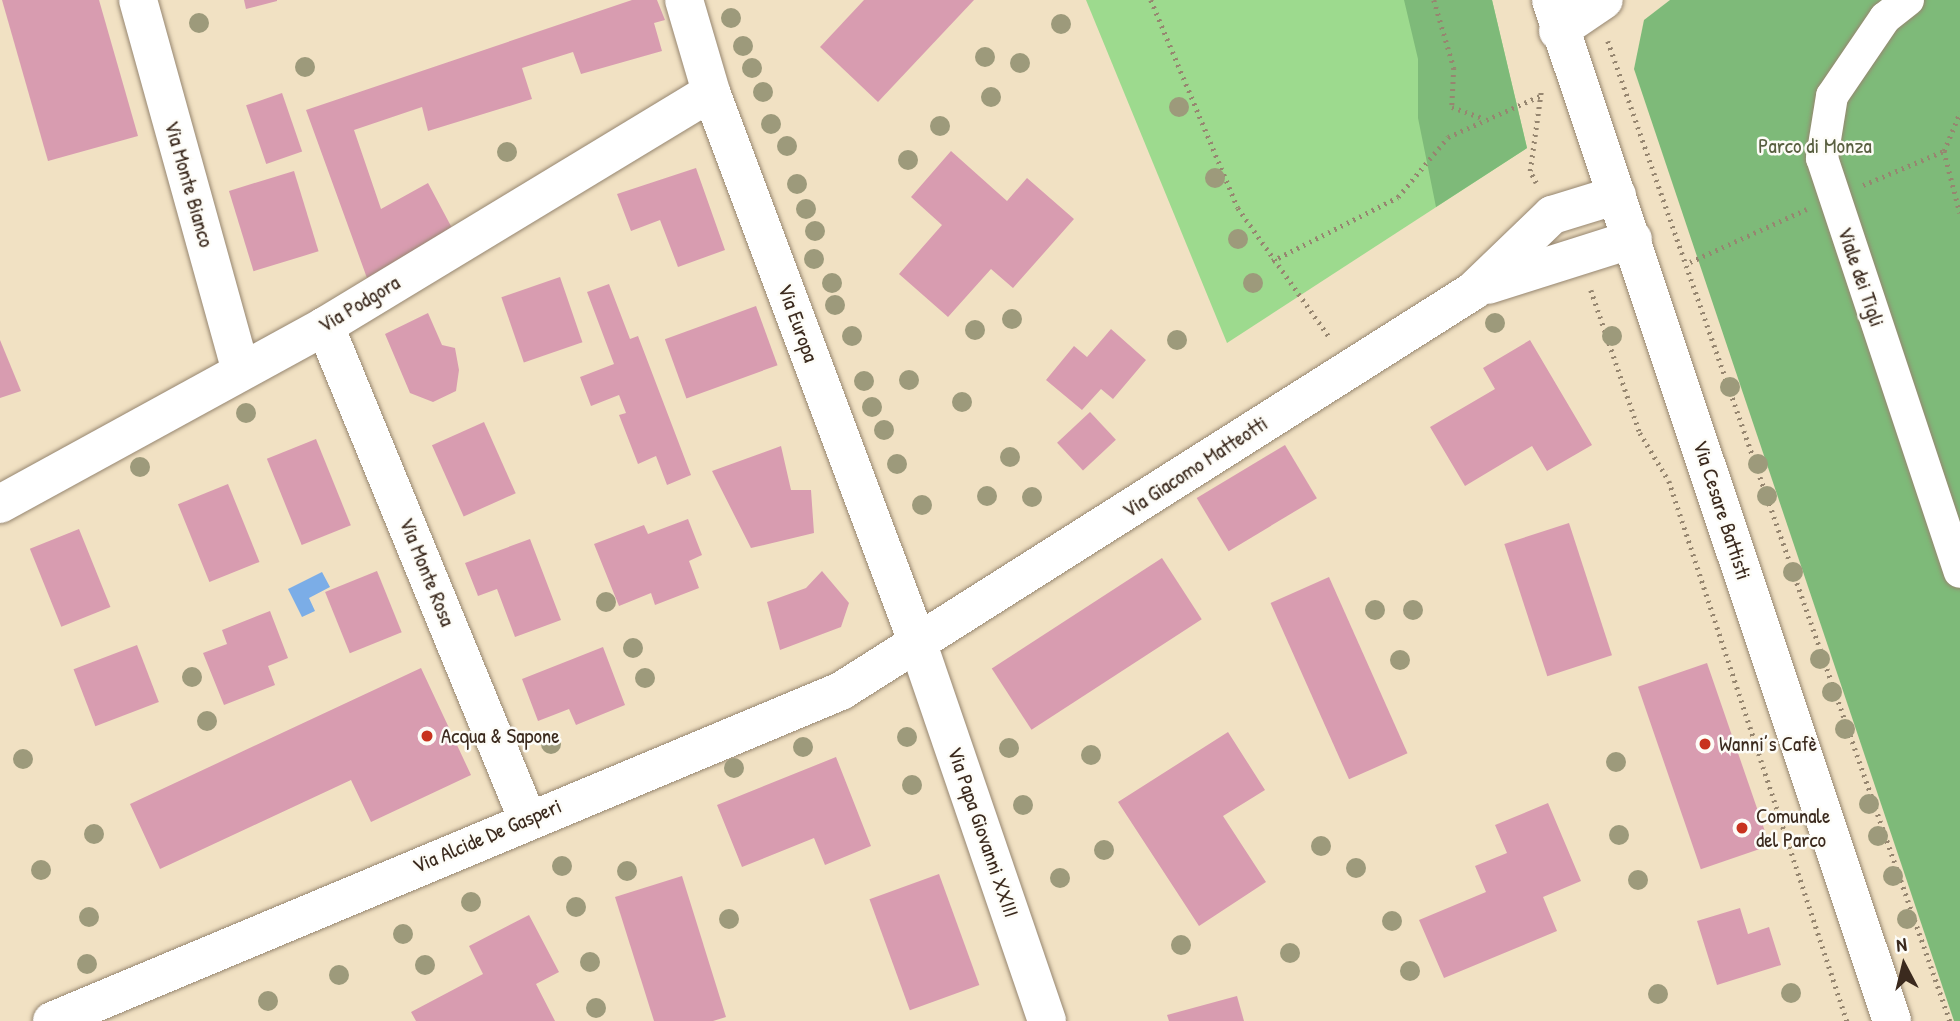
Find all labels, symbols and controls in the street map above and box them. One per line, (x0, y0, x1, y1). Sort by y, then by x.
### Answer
street label: Via Monte Bianco (159, 118, 219, 250)
park label: Parco di Monza (1758, 133, 1872, 159)
street label: Viale dei Tigli (1832, 224, 1890, 330)
street label: Via Podgora (314, 270, 404, 338)
street label: Via Europa (772, 281, 824, 365)
street label: Via Giacomo Matteotti (1118, 411, 1272, 523)
street label: Via Cesare Battisti (1688, 437, 1756, 583)
street label: Via Monte Rosa (394, 514, 460, 630)
place label: Acqua & Sapone (441, 723, 560, 749)
marker: Acqua & Sapone (419, 728, 435, 744)
place label: Wanni’s Cafè (1719, 731, 1817, 757)
marker: Wanni’s Cafè (1697, 736, 1713, 752)
street label: Via Papa Giovanni XXIII (942, 744, 1024, 920)
street label: Via Alcide De Gasperi (409, 793, 565, 879)
place label: Comunale del Parco (1756, 803, 1830, 853)
marker: Comunale del Parco (1734, 820, 1750, 836)
north arrow (1869, 930, 1939, 1000)
text: N (1895, 931, 1908, 958)

